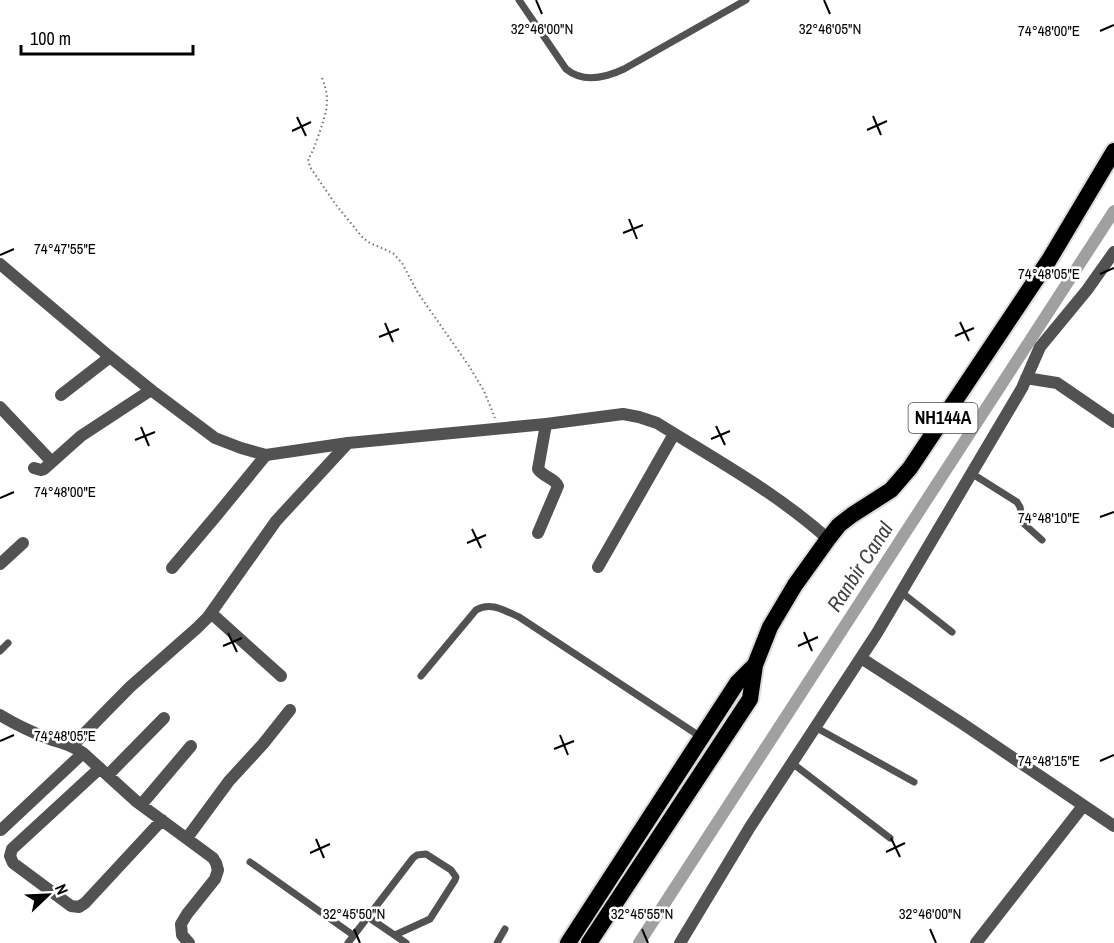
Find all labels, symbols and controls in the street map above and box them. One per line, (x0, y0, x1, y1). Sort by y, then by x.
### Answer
scale bar (21, 18, 194, 56)
text: 32°46'00"N (511, 18, 573, 39)
text: 32°46'05"N (799, 18, 861, 39)
text: 74°48'00"E (1018, 20, 1080, 41)
text: 100 m (30, 26, 71, 51)
text: 74°47'55"E (34, 238, 96, 259)
text: 74°48'05"E (1018, 263, 1080, 284)
road number: NH144A (908, 403, 978, 433)
text: 74°48'00"E (34, 481, 96, 502)
text: 74°48'10"E (1018, 507, 1080, 528)
water label: Ranbir Canal (820, 515, 900, 617)
text: 74°48'05"E (34, 725, 96, 746)
text: 74°48'15"E (1018, 750, 1080, 771)
north arrow (18, 865, 78, 925)
text: N (50, 880, 74, 898)
text: 32°45'50"N (323, 903, 385, 924)
text: 32°45'55"N (611, 903, 673, 924)
text: 32°46'00"N (899, 903, 961, 924)

